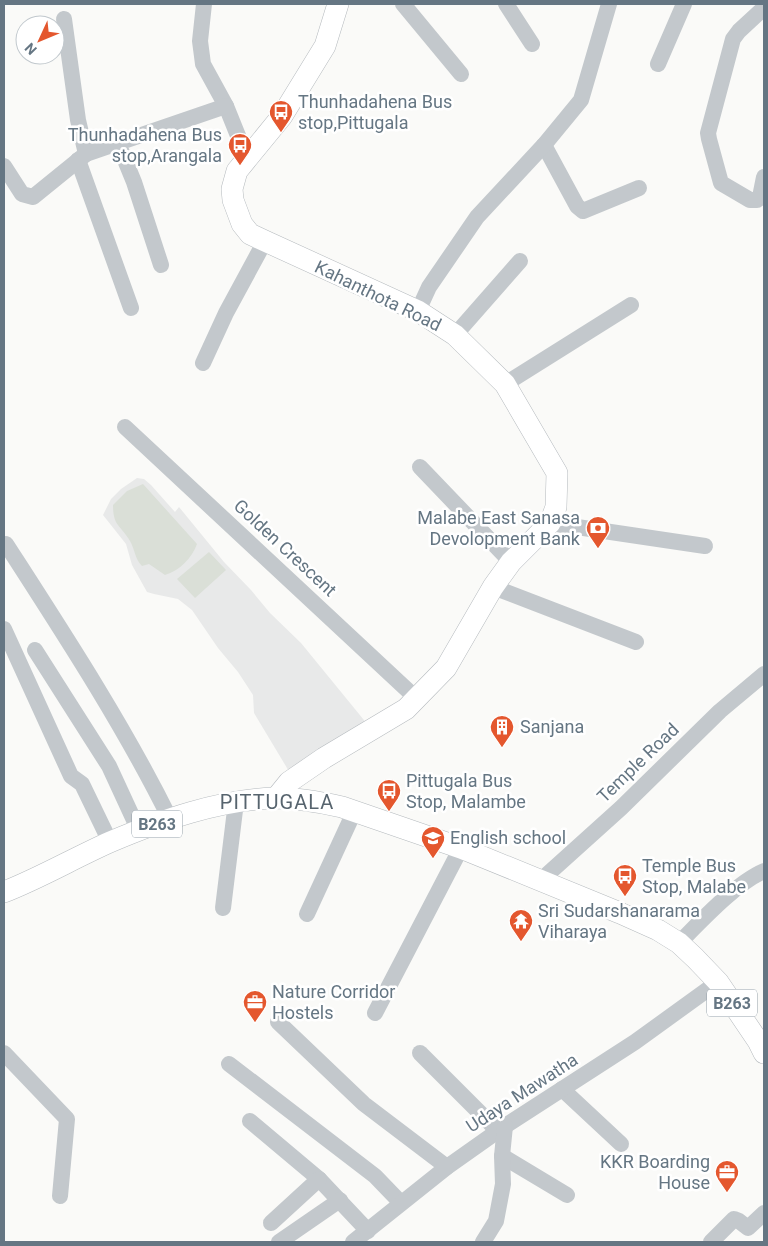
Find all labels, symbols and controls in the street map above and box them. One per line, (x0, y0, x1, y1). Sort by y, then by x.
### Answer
north arrow (15, 15, 65, 65)
text: N (21, 40, 40, 58)
place label: Thunhadahena Bus stop,Pittugala (298, 91, 452, 133)
bus stop icon: Thunhadahena Bus stop,Pittugala (268, 99, 294, 133)
place label: Thunhadahena Bus stop,Arangala (68, 124, 222, 166)
bus stop icon: Thunhadahena Bus stop,Arangala (227, 132, 253, 166)
street label: Kahanthota Road (311, 256, 445, 335)
street label: Golden Crescent (230, 495, 341, 600)
place label: Malabe East Sanasa Devolopment Bank (417, 507, 581, 549)
bank icon: Malabe East Sanasa Devolopment Bank (585, 515, 611, 549)
building icon: Sanjana (489, 714, 515, 748)
place label: Sanjana (520, 716, 584, 737)
street label: Temple Road (593, 719, 683, 807)
place label: Pittugala Bus Stop, Malambe (406, 770, 526, 812)
bus stop icon: Pittugala Bus Stop, Malambe (376, 778, 402, 812)
district label: PITTUGALA (220, 790, 334, 814)
road number: B263 (132, 811, 182, 838)
school or university icon: English school (420, 825, 446, 859)
place label: English school (450, 827, 566, 848)
place label: Temple Bus Stop, Malabe (642, 855, 746, 897)
bus stop icon: Temple Bus Stop, Malabe (612, 863, 638, 897)
place label: Sri Sudarshanarama Viharaya (538, 900, 700, 942)
temple icon: Sri Sudarshanarama Viharaya (508, 908, 534, 942)
place label: Nature Corridor Hostels (272, 981, 395, 1023)
office icon: Nature Corridor Hostels (242, 989, 268, 1023)
road number: B263 (707, 990, 757, 1016)
street label: Udaya Mawatha (462, 1049, 581, 1136)
place label: KKR Boarding House (600, 1151, 710, 1193)
office icon: KKR Boarding House (714, 1159, 740, 1193)

